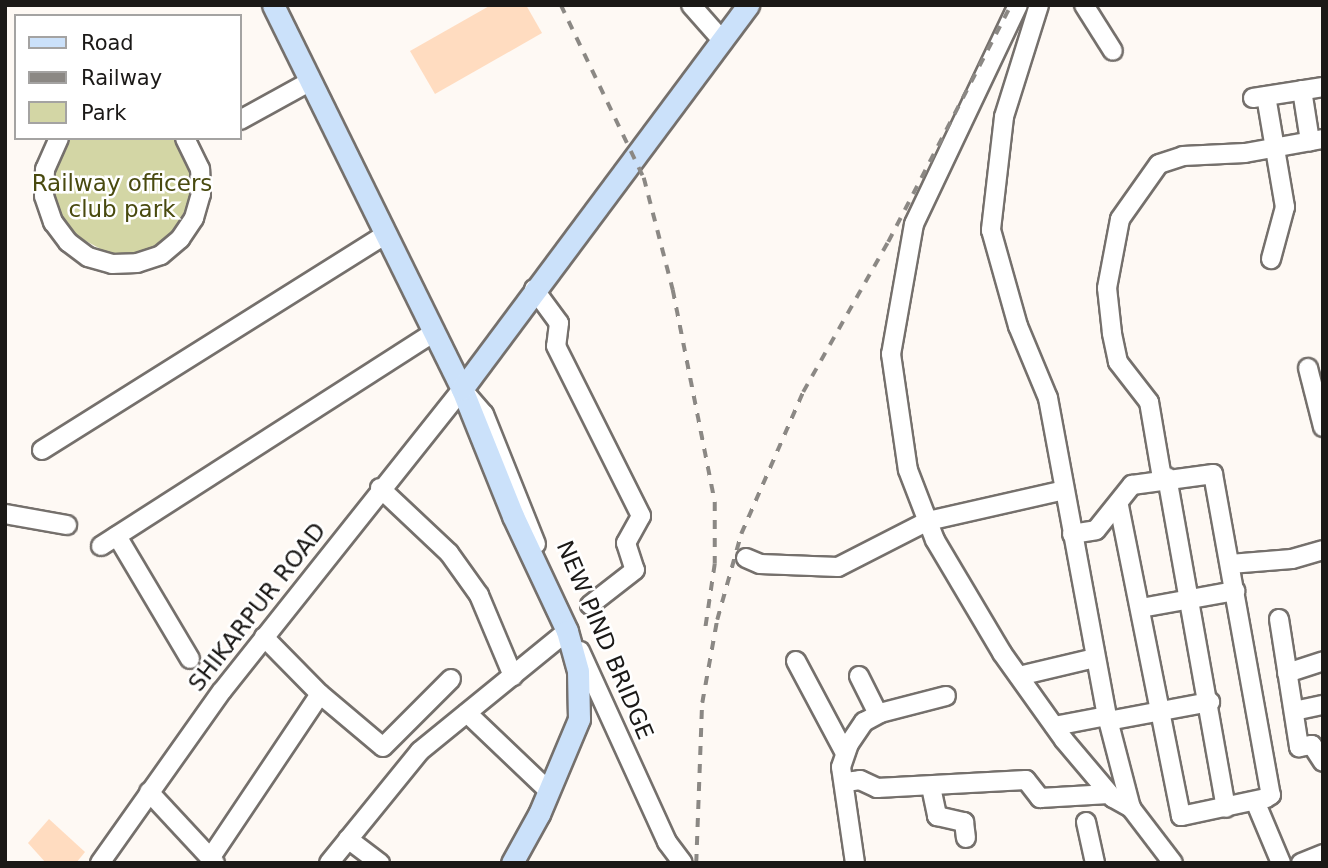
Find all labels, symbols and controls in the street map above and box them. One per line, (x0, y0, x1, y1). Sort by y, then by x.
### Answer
legend (14, 14, 242, 140)
text: Road (81, 31, 134, 55)
text: Railway (81, 66, 162, 90)
text: Park (81, 101, 126, 125)
park label: Railway officers club park (32, 169, 212, 223)
street label: SHIKARPUR ROAD (183, 517, 331, 697)
street label: NEW PIND BRIDGE (551, 536, 659, 744)

